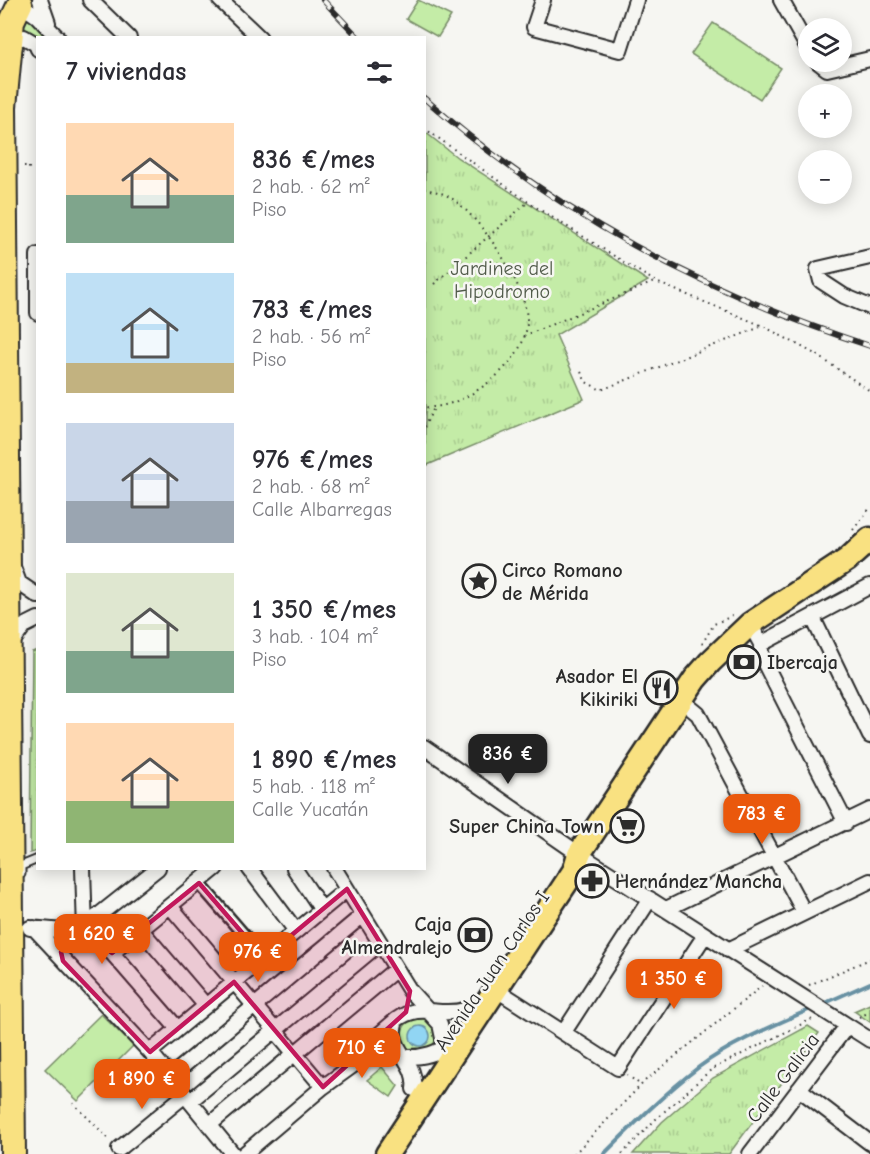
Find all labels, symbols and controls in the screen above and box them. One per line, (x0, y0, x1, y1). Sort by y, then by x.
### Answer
map controls (798, 18, 852, 204)
button: layers (798, 18, 852, 72)
icon: filters (363, 56, 396, 89)
text: 7 viviendas (66, 57, 186, 87)
button: + (798, 84, 852, 138)
text: 836 €/mes (252, 145, 375, 175)
icon: home (114, 147, 186, 219)
button: − (798, 150, 852, 204)
text: 2 hab. · 62 m² (252, 175, 370, 198)
text: Piso (252, 198, 287, 221)
park label: Jardines del Hipodromo (450, 257, 554, 303)
text: 783 €/mes (252, 295, 372, 325)
icon: home (114, 297, 186, 369)
text: 2 hab. · 56 m² (252, 325, 370, 348)
text: Piso (252, 348, 287, 371)
text: 976 €/mes (252, 445, 373, 475)
icon: home (114, 447, 186, 519)
text: 2 hab. · 68 m² (252, 475, 370, 498)
text: Calle Albarregas (252, 498, 392, 521)
place label: Circo Romano de Mérida (502, 559, 622, 605)
place icon: Circo Romano de Mérida (461, 563, 497, 599)
text: 1 350 €/mes (252, 595, 396, 625)
icon: home (114, 597, 186, 669)
text: 3 hab. · 104 m² (252, 625, 378, 648)
bank icon: Ibercaja (726, 644, 762, 680)
text: Piso (252, 648, 287, 671)
place label: Ibercaja (767, 651, 838, 674)
place label: Asador El Kikiriki (556, 665, 638, 711)
restaurant icon: Asador El Kikiriki (643, 670, 679, 706)
pin: 836 € (466, 734, 550, 785)
text: 836 € (482, 742, 534, 765)
text: 1 890 €/mes (252, 745, 396, 775)
icon: home (114, 747, 186, 819)
text: 5 hab. · 118 m² (252, 775, 375, 798)
pin: 783 € (720, 794, 804, 845)
text: Calle Yucatán (252, 798, 369, 821)
text: 783 € (737, 802, 787, 825)
supermarket icon: Super China Town (609, 808, 645, 844)
place label: Super China Town (449, 815, 604, 838)
pharmacy icon: Hernández Mancha (574, 863, 610, 899)
place label: Hernández Mancha (615, 870, 782, 893)
street label: Avenida Juan Carlos I (430, 886, 554, 1056)
place label: Caja Almendralejo (341, 913, 452, 959)
pin: 1 620 € (47, 914, 157, 965)
bank icon: Caja Almendralejo (457, 917, 493, 953)
text: 1 620 € (68, 922, 136, 945)
pin: 976 € (216, 932, 300, 983)
text: 976 € (233, 940, 283, 963)
pin: 1 350 € (619, 959, 729, 1010)
text: 1 350 € (640, 967, 708, 990)
pin: 710 € (320, 1028, 404, 1079)
street label: Calle Galicia (742, 1029, 824, 1127)
text: 710 € (337, 1036, 387, 1059)
pin: 1 890 € (87, 1059, 197, 1110)
text: 1 890 € (108, 1067, 176, 1090)

